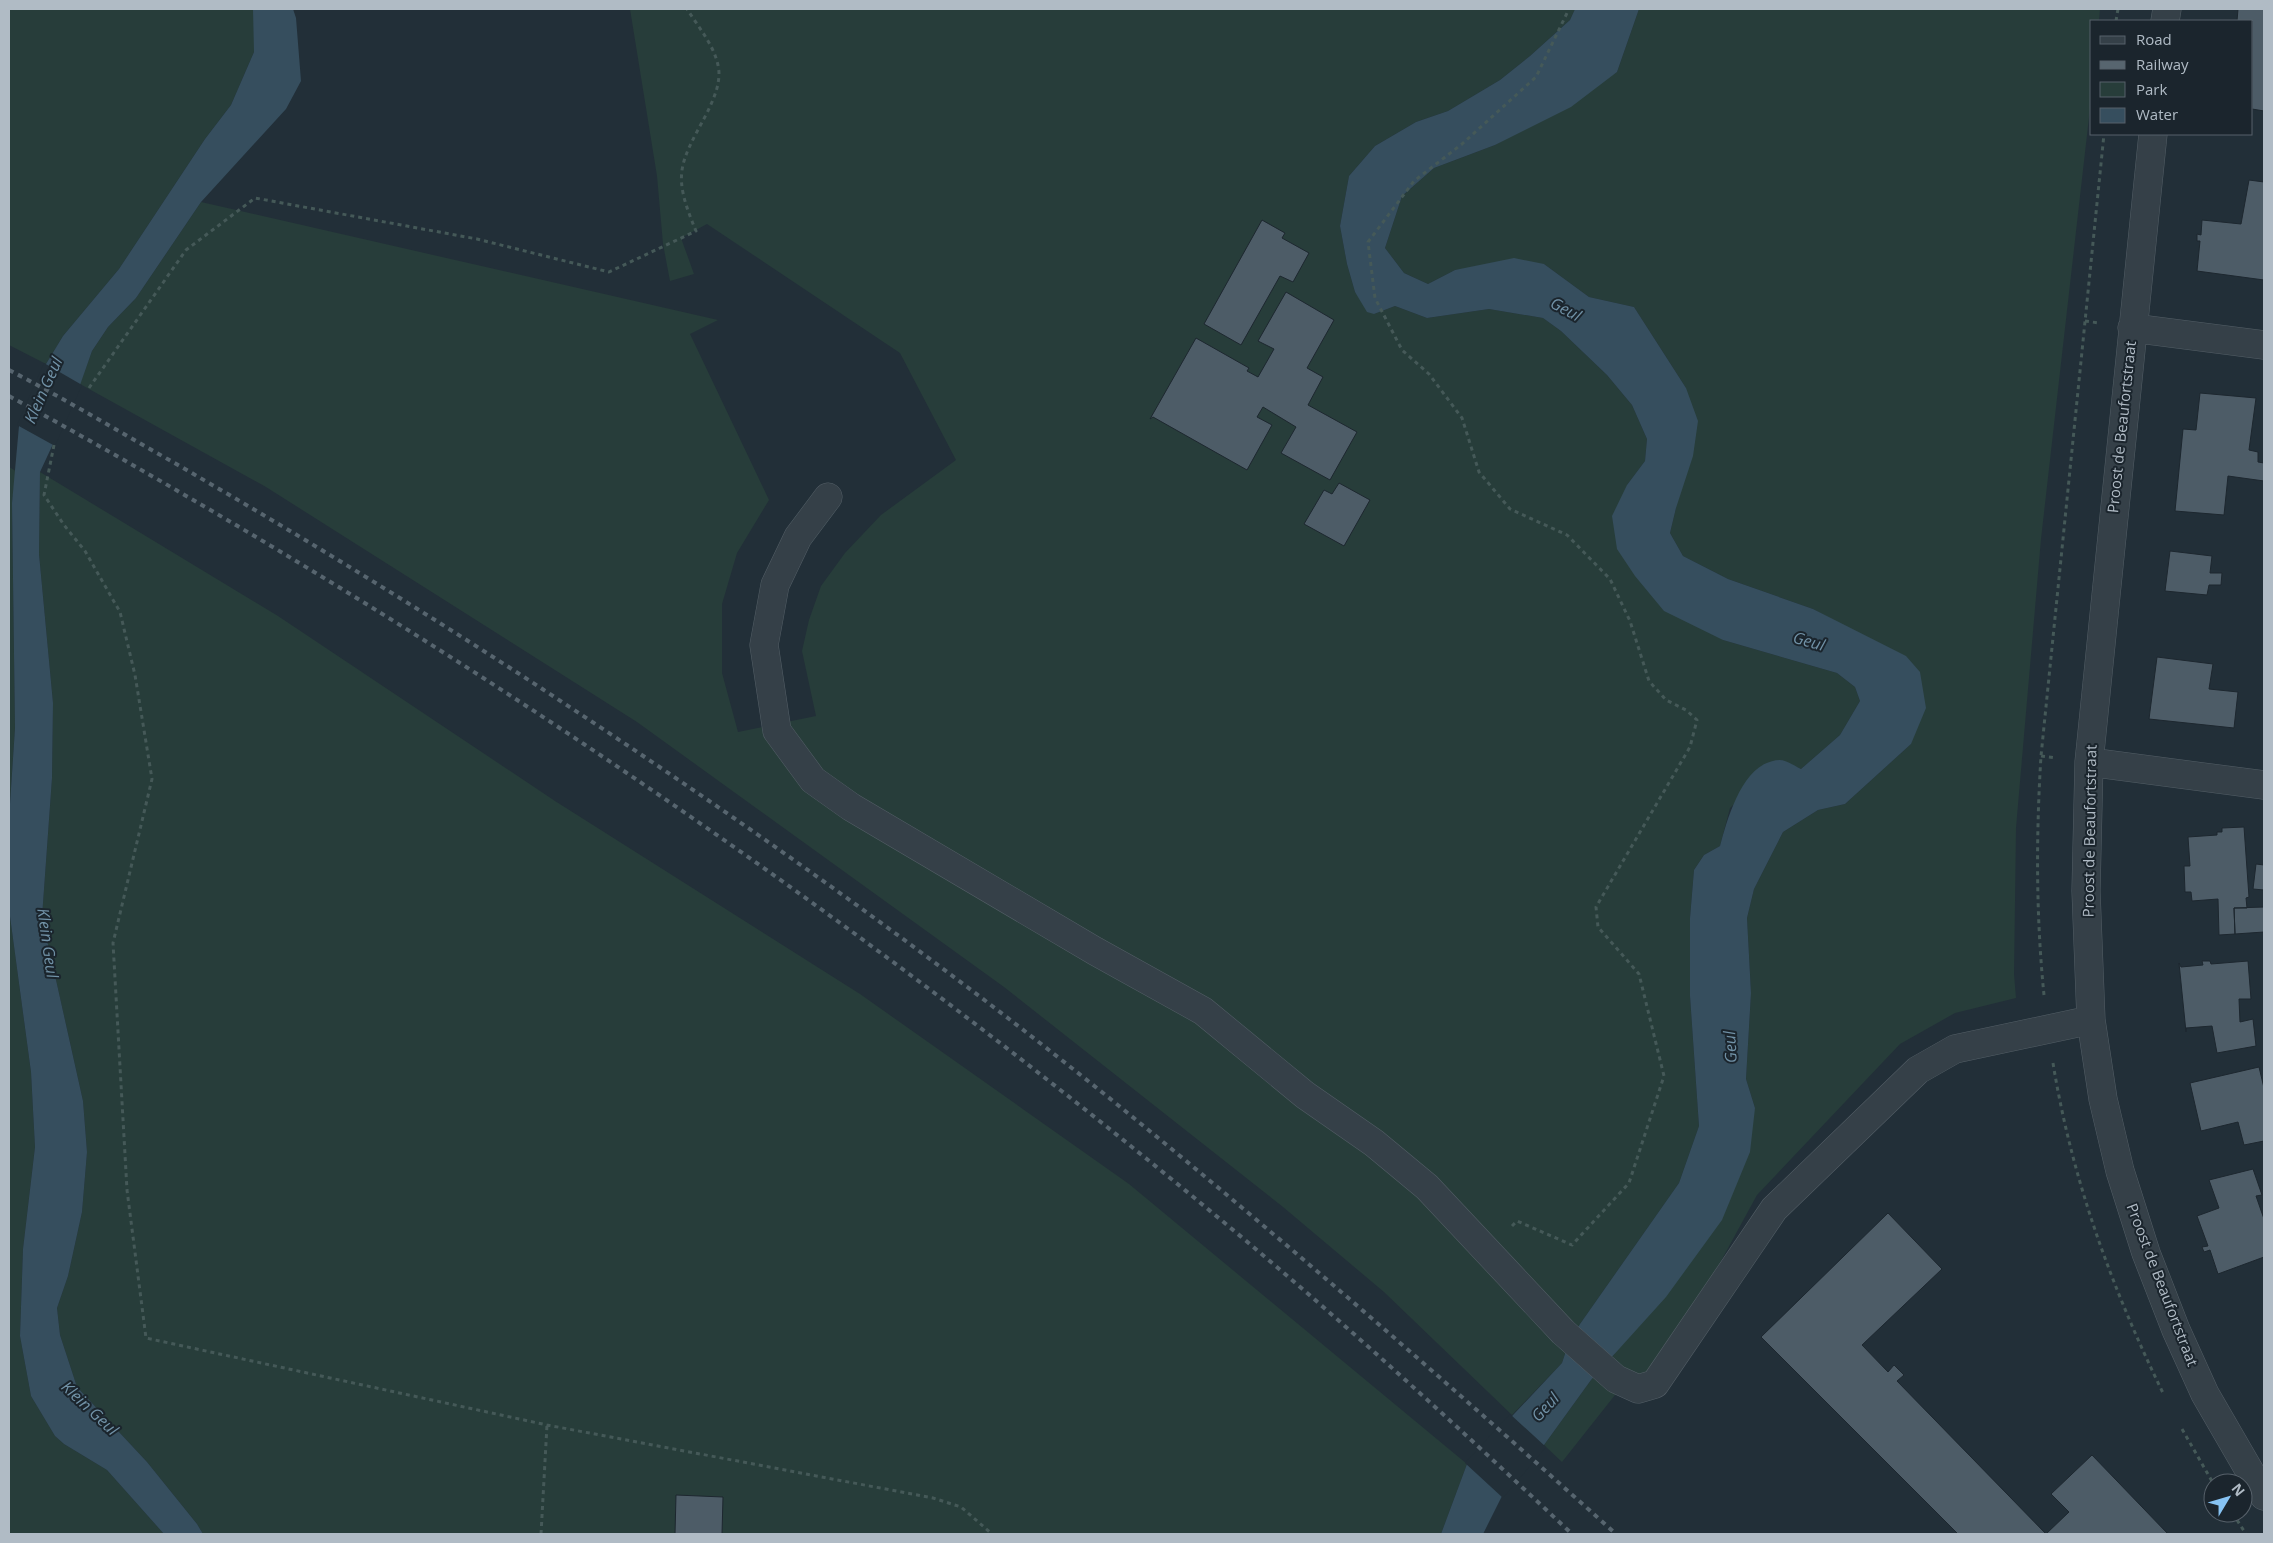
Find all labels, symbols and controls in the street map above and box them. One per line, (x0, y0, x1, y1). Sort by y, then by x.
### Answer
legend (2090, 20, 2253, 135)
text: Road (2136, 29, 2172, 49)
text: Railway (2136, 54, 2189, 74)
text: Park (2136, 79, 2167, 99)
text: Water (2136, 104, 2178, 124)
water label: Geul (1547, 292, 1586, 327)
street label: Proost de Beaufortstraat (2102, 340, 2140, 514)
water label: Klein Geul (19, 352, 68, 427)
water label: Geul (1791, 626, 1828, 656)
street label: Proost de Beaufortstraat (2077, 744, 2101, 918)
water label: Klein Geul (32, 907, 64, 980)
water label: Geul (1718, 1029, 1742, 1064)
street label: Proost de Beaufortstraat (2123, 1200, 2203, 1369)
water label: Klein Geul (57, 1376, 124, 1441)
water label: Geul (1526, 1387, 1565, 1426)
north arrow (2203, 1473, 2253, 1523)
text: N (2228, 1479, 2250, 1500)

